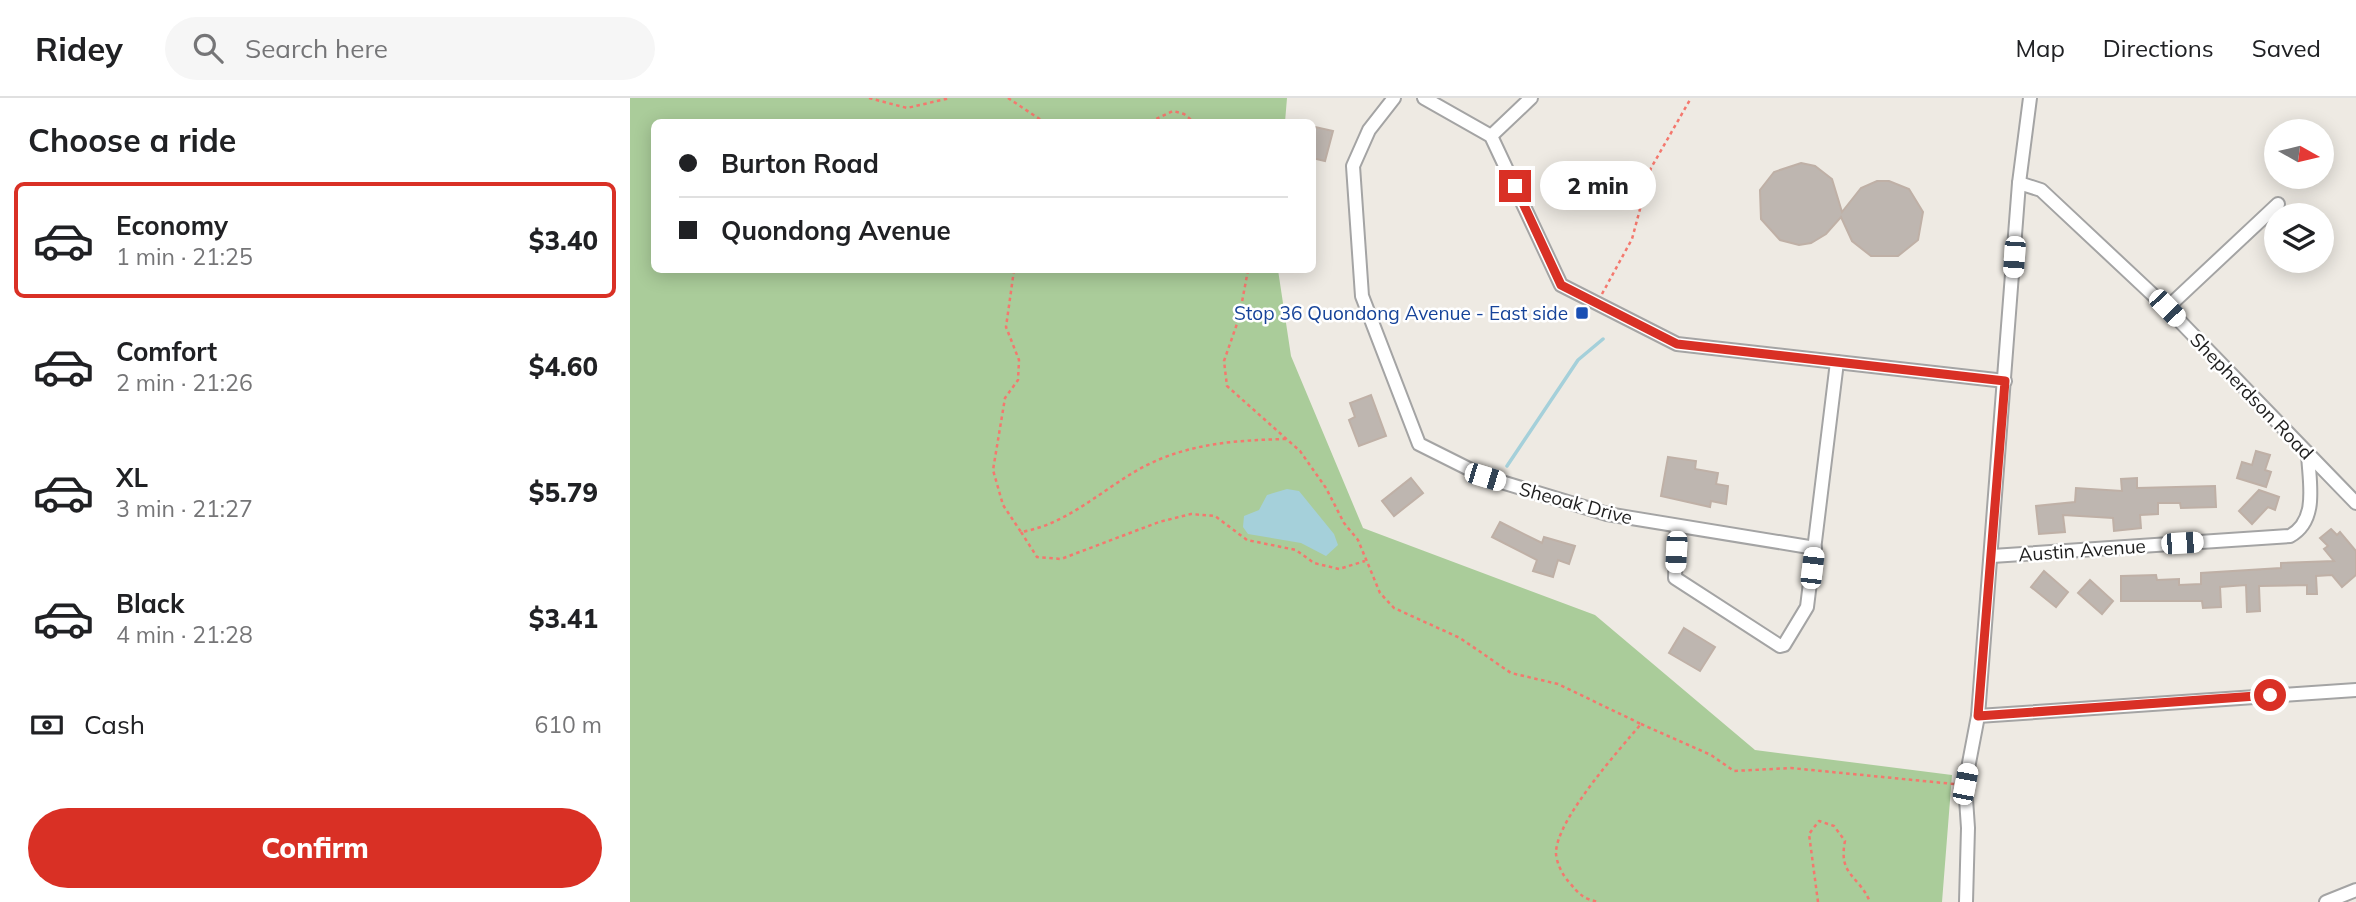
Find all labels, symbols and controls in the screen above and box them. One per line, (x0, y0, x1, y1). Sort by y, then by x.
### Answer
search box (165, 17, 655, 80)
text: Ridey (35, 28, 123, 69)
icon: search (189, 29, 227, 67)
text: Search here (245, 32, 388, 65)
text: Map (2015, 33, 2065, 63)
text: Directions (2103, 33, 2214, 63)
text: Saved (2252, 33, 2321, 63)
north arrow (2264, 119, 2334, 189)
map controls (2264, 119, 2334, 273)
text: Choose a ride (28, 120, 236, 160)
text: Burton Road (721, 147, 879, 180)
callout: 2 min (1540, 162, 1655, 210)
route end (1499, 170, 1531, 202)
text: 2 min (1567, 171, 1629, 200)
button: layers (2264, 203, 2334, 273)
icon: car (32, 209, 95, 272)
text: Economy (116, 209, 228, 242)
text: Quondong Avenue (721, 214, 951, 247)
text: $3.40 (529, 224, 598, 257)
car (2003, 235, 2026, 279)
text: 1 min · 21:25 (116, 242, 253, 271)
car (2145, 286, 2190, 330)
place label: Stop 36 Quondong Avenue - East side (1234, 301, 1568, 325)
marker: Stop 36 Quondong Avenue - East side (1574, 305, 1590, 321)
street label: Shepherdson Road (2185, 327, 2319, 465)
icon: car (32, 335, 95, 398)
text: Comfort (116, 335, 217, 368)
text: $4.60 (529, 350, 598, 383)
text: 2 min · 21:26 (116, 368, 253, 397)
icon: car (32, 461, 95, 524)
text: XL (116, 461, 148, 494)
car (1462, 461, 1509, 493)
text: $5.79 (529, 476, 598, 509)
street label: Sheoak Drive (1517, 476, 1635, 530)
text: 3 min · 21:27 (116, 494, 253, 523)
car (1665, 530, 1688, 574)
car (2161, 531, 2204, 555)
street label: Austin Avenue (2017, 534, 2147, 566)
car (1800, 546, 1825, 590)
icon: car (32, 587, 95, 650)
text: Black (116, 587, 184, 620)
text: $3.41 (529, 602, 598, 635)
text: 4 min · 21:28 (116, 620, 253, 649)
route start (2254, 679, 2286, 711)
icon: cash (28, 706, 66, 744)
text: Cash (84, 708, 145, 741)
text: 610 m (534, 710, 602, 739)
car (1951, 761, 1980, 807)
button: Confirm (28, 808, 602, 888)

